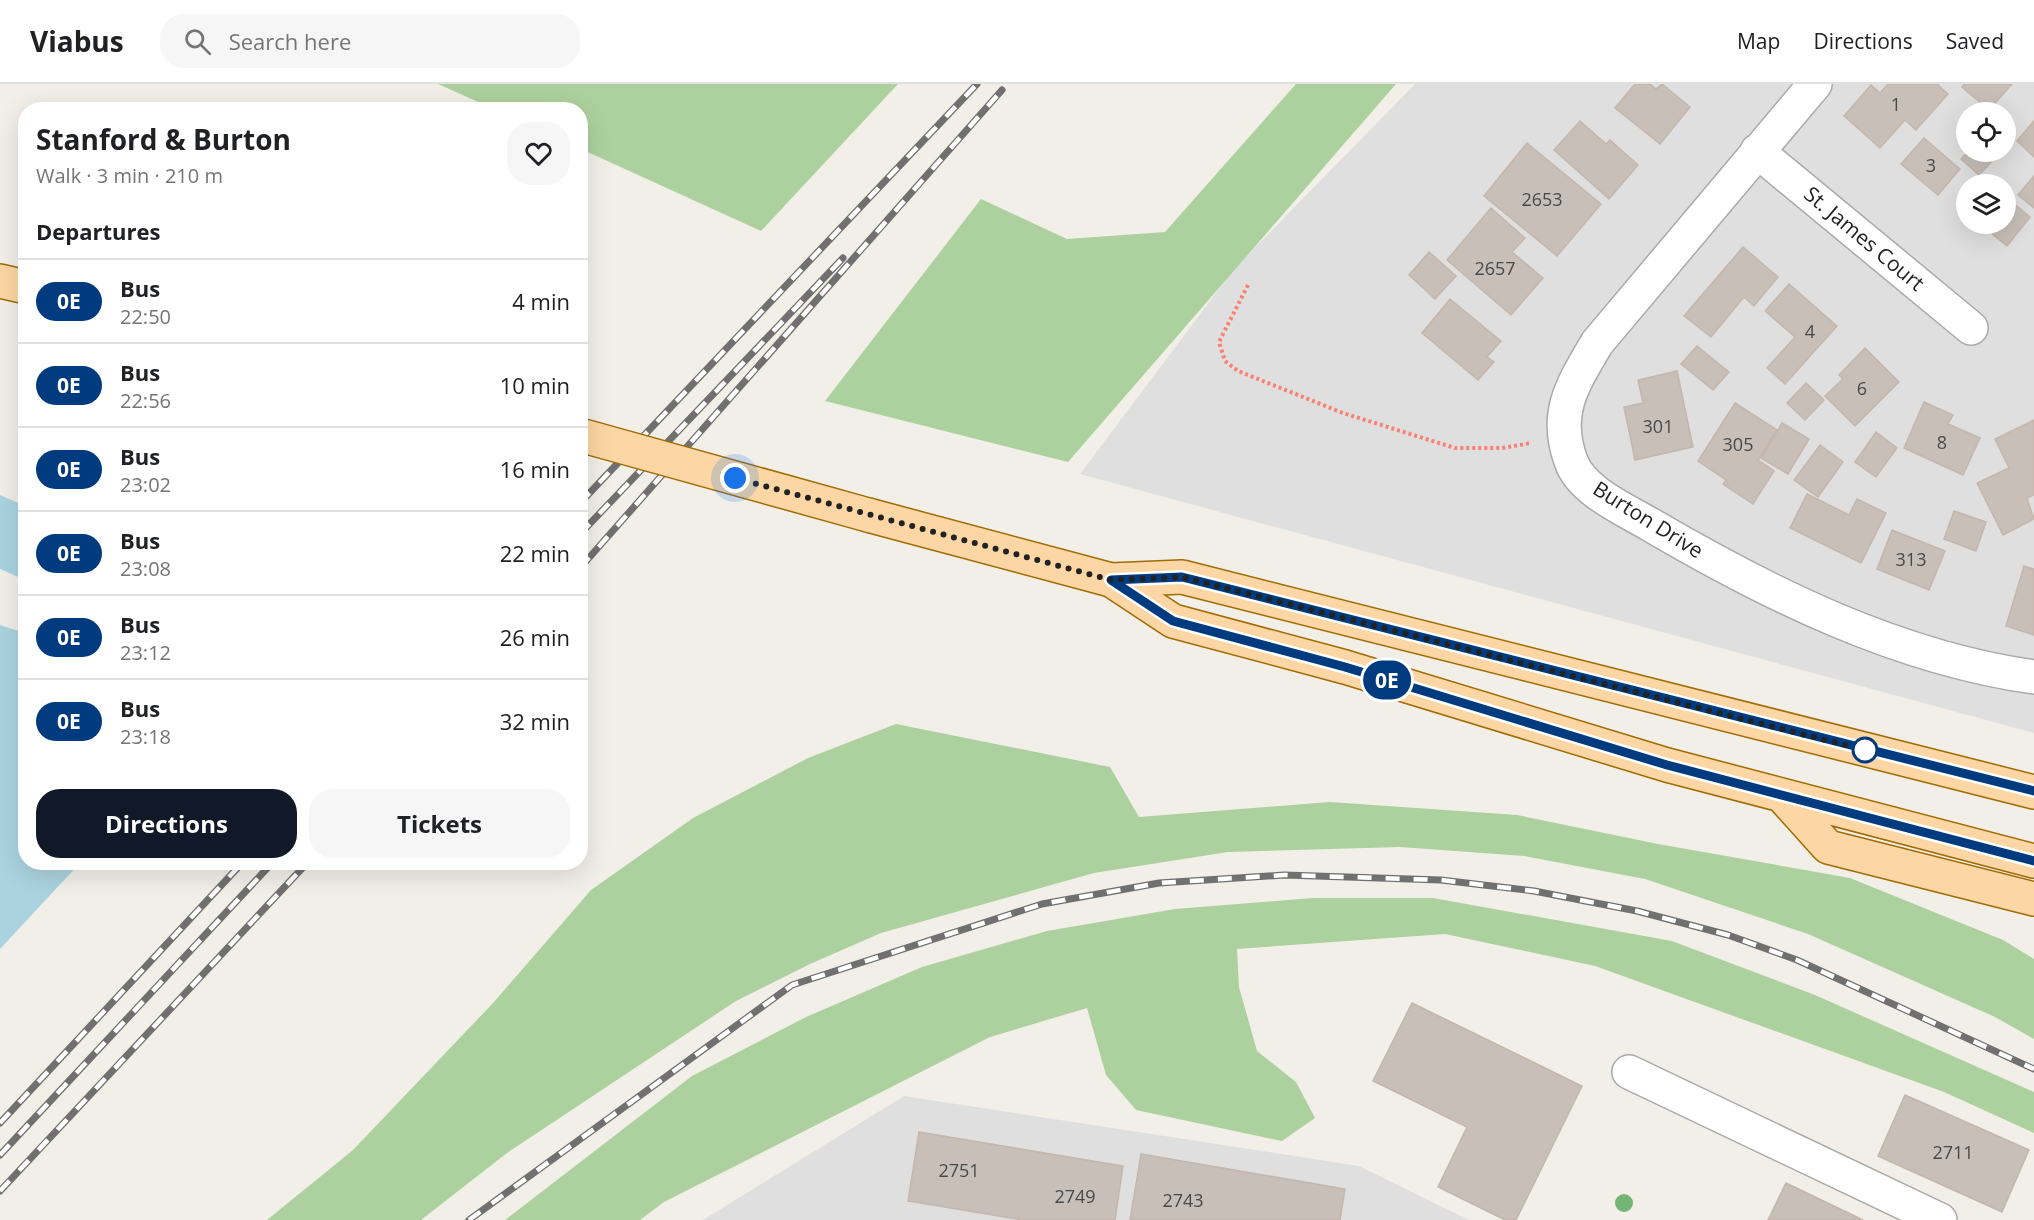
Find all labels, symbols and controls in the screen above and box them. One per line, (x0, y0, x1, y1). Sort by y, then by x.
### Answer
search box (160, 14, 580, 68)
text: Viabus (30, 22, 124, 60)
icon: search (181, 25, 214, 58)
text: Search here (229, 26, 351, 56)
text: Map (1737, 27, 1780, 55)
text: Directions (1813, 27, 1913, 55)
text: Saved (1946, 27, 2004, 55)
house number: 1 (1891, 92, 1901, 116)
map controls (1956, 102, 2016, 234)
button: locate (1956, 102, 2016, 162)
text: Stanford & Burton (36, 120, 291, 158)
button: heart (507, 122, 570, 185)
house number: 3 (1926, 153, 1936, 177)
text: Walk · 3 min · 210 m (36, 162, 223, 189)
button: layers (1956, 174, 2016, 234)
street label: St. James Court (1799, 180, 1931, 297)
house number: 2653 (1521, 187, 1563, 211)
text: Departures (36, 216, 160, 246)
house number: 2657 (1474, 256, 1516, 280)
text: Bus (120, 273, 160, 303)
text: 4 min (512, 286, 570, 316)
text: 0E (57, 287, 81, 315)
text: 22:50 (120, 303, 171, 330)
house number: 4 (1805, 319, 1815, 343)
text: Bus (120, 357, 160, 387)
text: 10 min (500, 370, 570, 400)
text: 0E (57, 371, 81, 399)
house number: 6 (1857, 376, 1867, 400)
text: 22:56 (120, 387, 171, 414)
house number: 301 (1643, 414, 1673, 438)
house number: 8 (1937, 430, 1947, 454)
house number: 305 (1723, 432, 1753, 456)
text: Bus (120, 441, 160, 471)
text: 16 min (500, 454, 570, 484)
text: 0E (57, 455, 81, 483)
your location (720, 463, 750, 493)
text: 23:02 (120, 471, 171, 498)
street label: Burton Drive (1588, 474, 1709, 564)
text: Bus (120, 525, 160, 555)
text: 22 min (500, 538, 570, 568)
text: 0E (57, 539, 81, 567)
house number: 313 (1896, 547, 1926, 571)
text: 23:08 (120, 555, 171, 582)
text: Bus (120, 609, 160, 639)
text: 26 min (500, 622, 570, 652)
text: 0E (57, 623, 81, 651)
text: 23:12 (120, 639, 171, 666)
line badge: 0E (1360, 660, 1414, 700)
text: 0E (1375, 666, 1399, 694)
text: Bus (120, 693, 160, 723)
text: 32 min (500, 706, 570, 736)
text: 0E (57, 707, 81, 735)
text: 23:18 (120, 723, 171, 750)
unlabelled marker (1852, 737, 1878, 763)
button: Directions (36, 789, 297, 858)
button: Tickets (309, 789, 570, 858)
house number: 2711 (1932, 1140, 1974, 1164)
house number: 2751 (938, 1158, 980, 1182)
house number: 2749 (1054, 1184, 1096, 1208)
house number: 2743 (1162, 1188, 1204, 1212)

